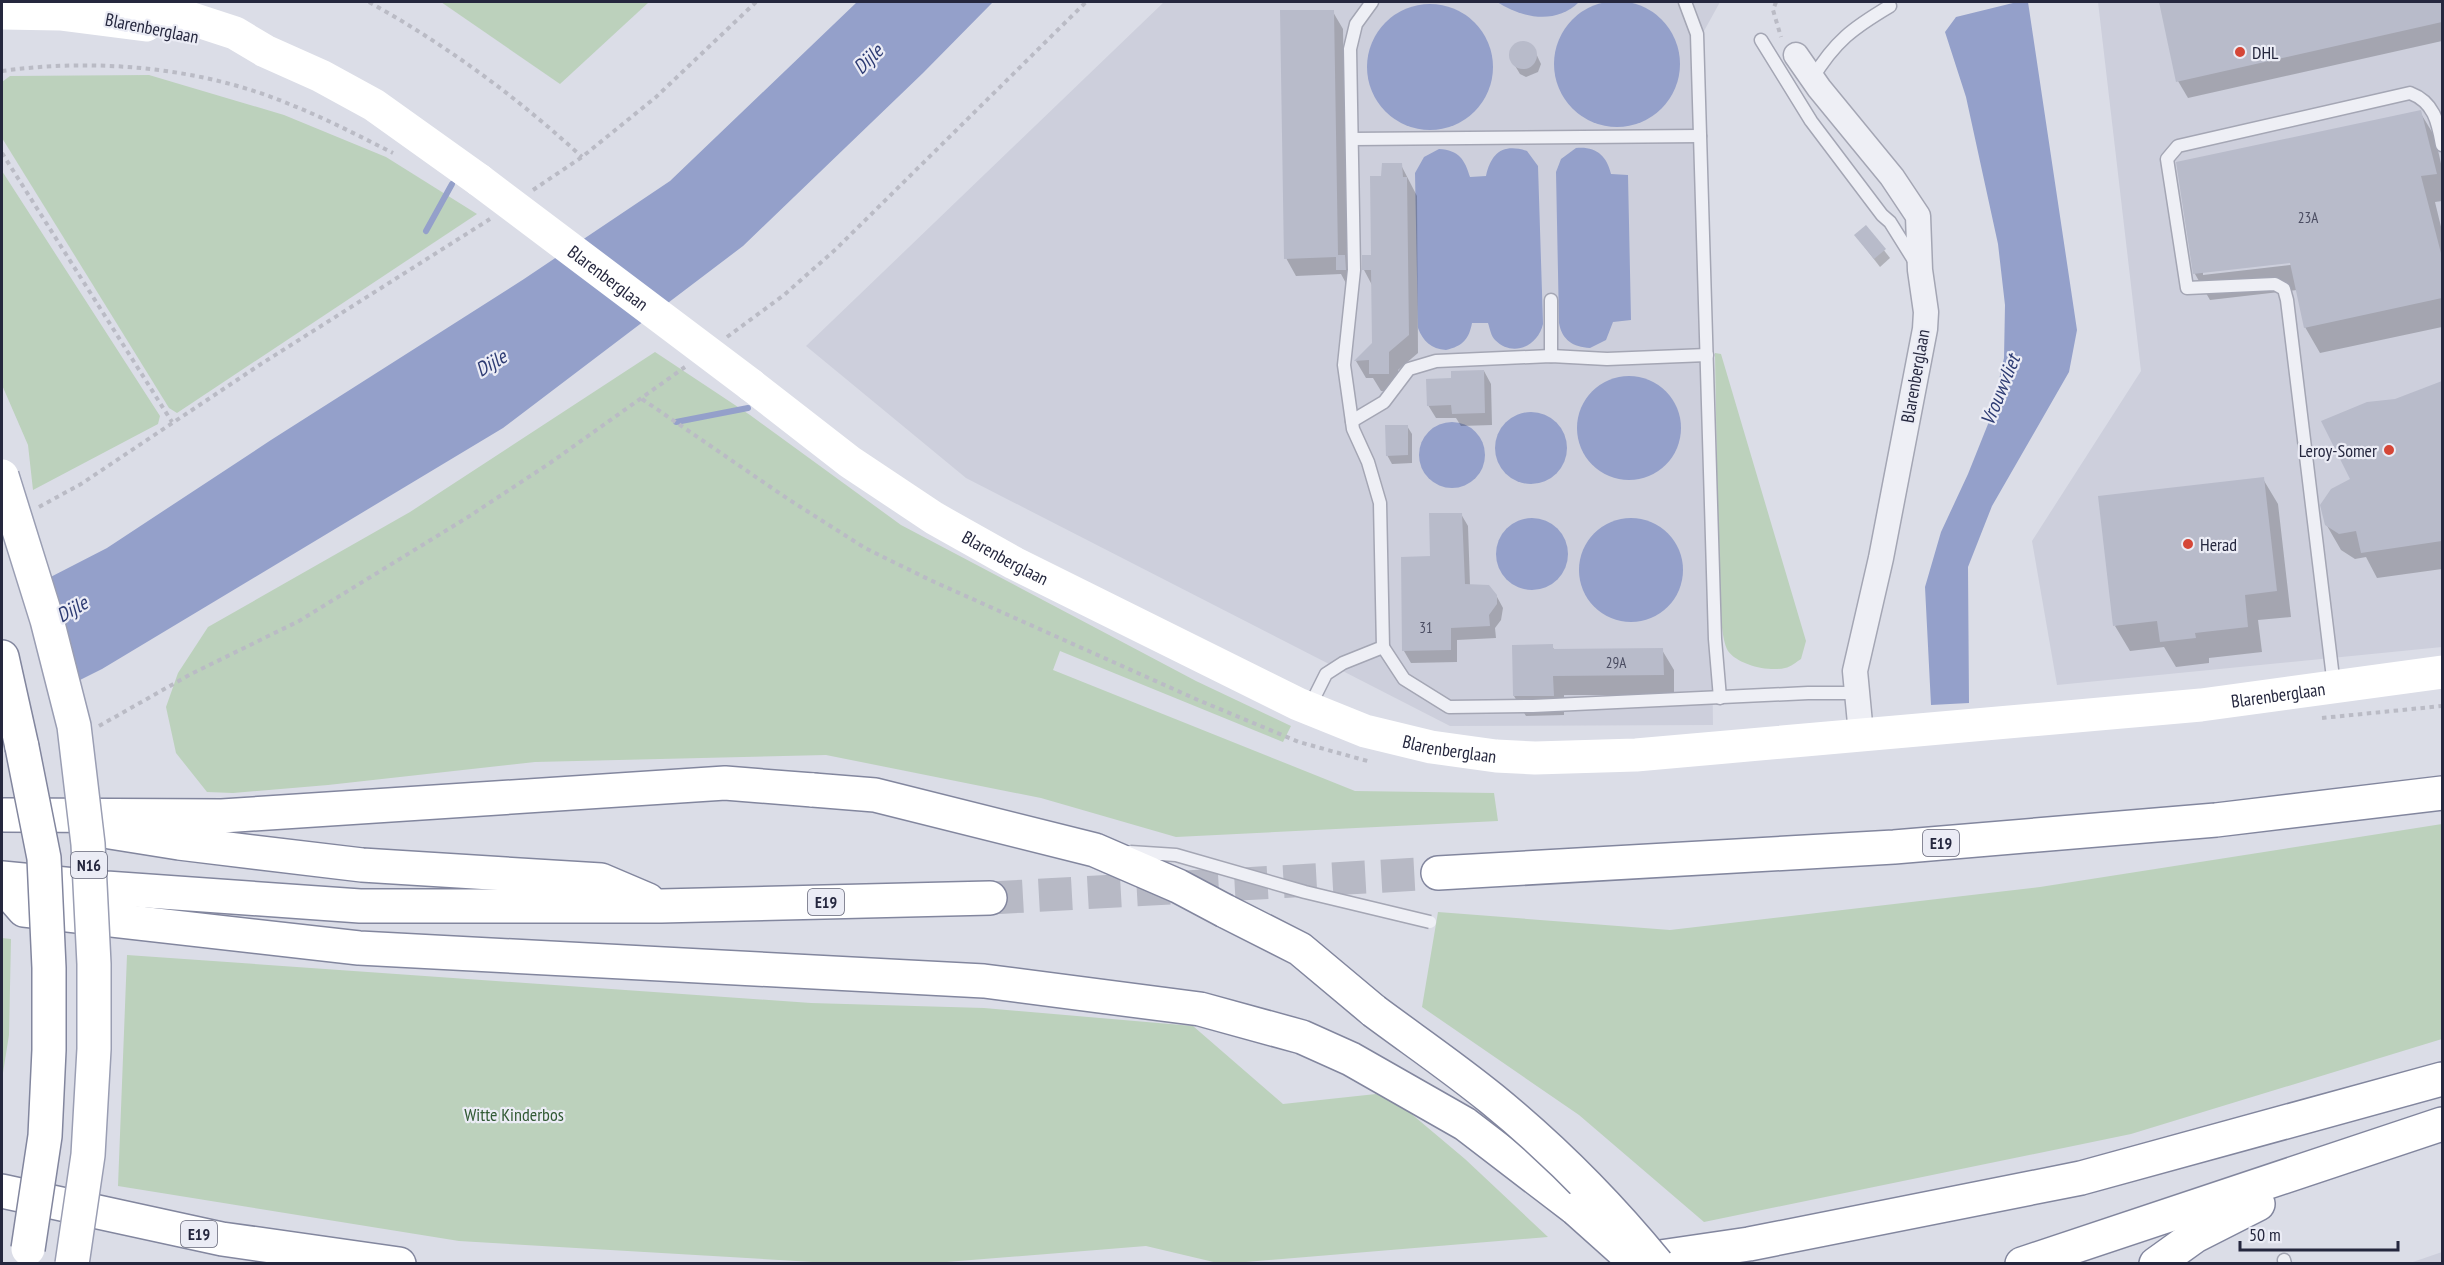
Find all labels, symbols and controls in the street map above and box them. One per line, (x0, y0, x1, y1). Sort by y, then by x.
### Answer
street label: Blarenberglaan (103, 8, 201, 48)
water label: Dijle (847, 37, 890, 80)
place label: DHL (2252, 41, 2279, 64)
marker: DHL (2233, 45, 2247, 59)
house number: 23A (2298, 208, 2319, 227)
street label: Blarenberglaan (564, 240, 653, 315)
street label: Blarenberglaan (1895, 327, 1935, 425)
water label: Dijle (471, 343, 513, 382)
water label: Vrouwvliet (1974, 349, 2027, 429)
place label: Leroy-Somer (2299, 439, 2377, 462)
marker: Leroy-Somer (2382, 443, 2396, 457)
street label: Blarenberglaan (958, 525, 1052, 590)
place label: Herad (2200, 533, 2237, 556)
marker: Herad (2181, 537, 2195, 551)
water label: Dijle (52, 589, 94, 628)
house number: 31 (1419, 618, 1433, 637)
house number: 29A (1606, 653, 1627, 672)
street label: Blarenberglaan (2230, 677, 2326, 712)
street label: Blarenberglaan (1400, 729, 1498, 767)
road number: E19 (1923, 830, 1959, 856)
road number: N16 (71, 852, 107, 878)
road number: E19 (808, 889, 844, 915)
park label: Witte Kinderbos (464, 1103, 564, 1126)
scale bar (2240, 1214, 2398, 1252)
road number: E19 (181, 1221, 217, 1247)
text: 50 m (2249, 1223, 2281, 1246)

